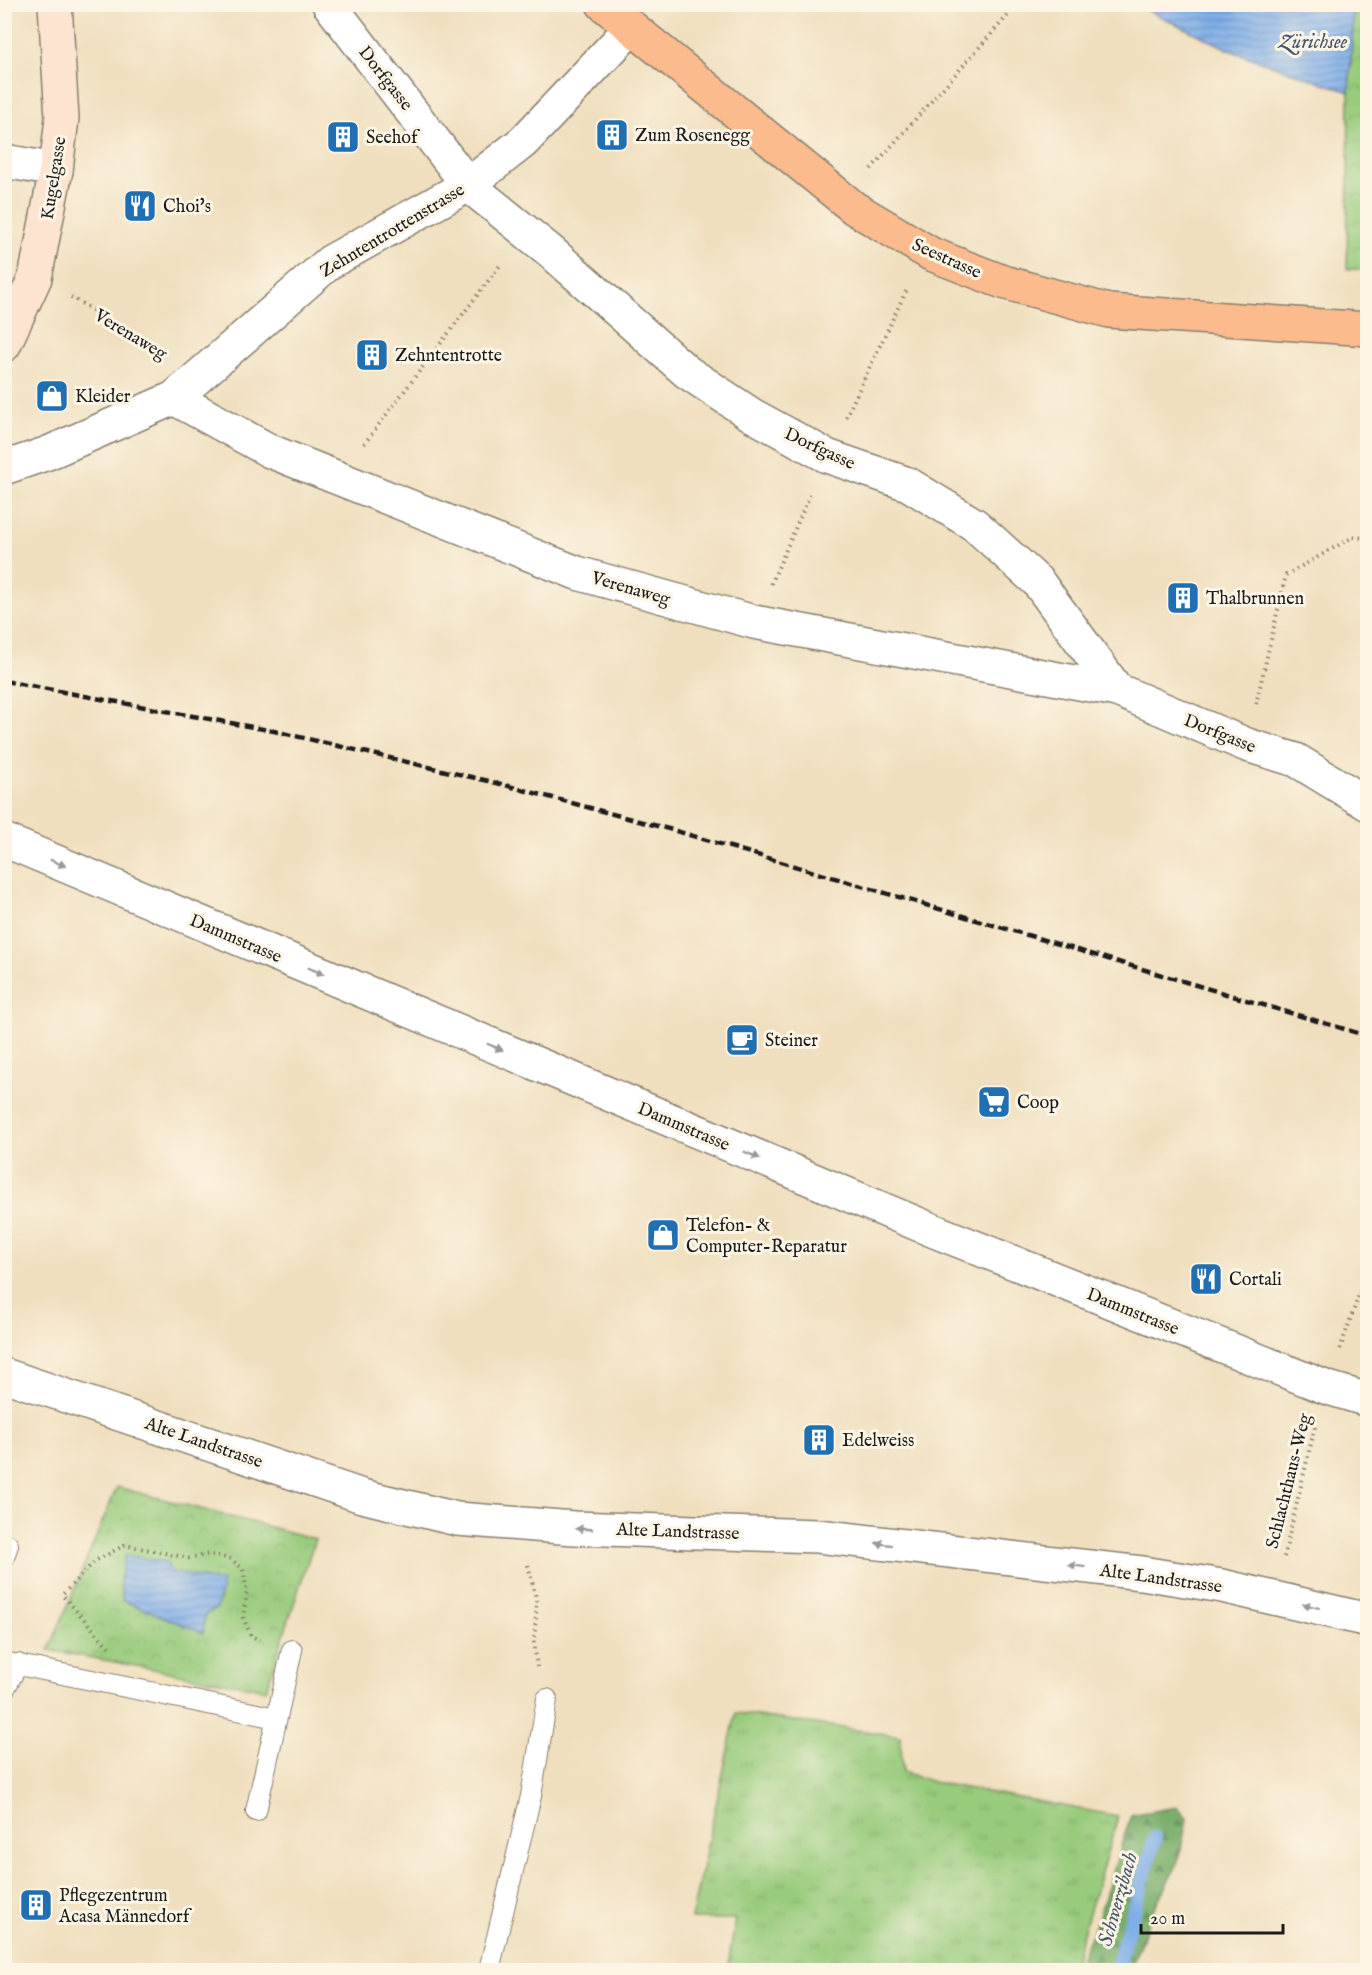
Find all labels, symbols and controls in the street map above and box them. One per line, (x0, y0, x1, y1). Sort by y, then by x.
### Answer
water label: Zürichsee (1277, 30, 1348, 56)
street label: Dorfgasse (352, 42, 417, 116)
building icon: Zum Rosenegg (594, 117, 630, 153)
building icon: Seehof (325, 119, 361, 155)
place label: Zum Rosenegg (635, 125, 750, 148)
place label: Seehof (366, 127, 421, 150)
street label: Kugelgasse (37, 135, 72, 221)
street label: Zehntentrottenstrasse (316, 179, 469, 284)
restaurant icon: Choi's (122, 188, 158, 224)
place label: Choi's (163, 196, 211, 219)
street label: Seestrasse (908, 234, 985, 285)
street label: Verenaweg (89, 304, 171, 366)
building icon: Zehntentrotte (354, 337, 390, 373)
place label: Zehntentrotte (395, 345, 502, 368)
shop icon: Kleider (34, 378, 70, 414)
place label: Kleider (75, 386, 131, 409)
street label: Dorfgasse (780, 423, 859, 476)
street label: Verenaweg (588, 567, 673, 612)
building icon: Thalbrunnen (1165, 580, 1201, 616)
place label: Thalbrunnen (1206, 588, 1304, 611)
street label: Dorfgasse (1180, 710, 1259, 759)
one-way arrow (50, 858, 68, 868)
street label: Dammstrasse (186, 910, 285, 969)
one-way arrow (307, 966, 325, 976)
cafe icon: Steiner (724, 1022, 760, 1058)
place label: Steiner (765, 1030, 818, 1053)
one-way arrow (487, 1042, 505, 1052)
supermarket icon: Coop (976, 1084, 1012, 1120)
place label: Coop (1017, 1092, 1059, 1115)
street label: Dammstrasse (634, 1098, 733, 1157)
one-way arrow (744, 1150, 762, 1160)
place label: Telefon- & Computer-Reparatur (686, 1215, 847, 1259)
shop icon: Telefon- & Computer-Reparatur (645, 1217, 681, 1253)
restaurant icon: Cortali (1188, 1261, 1224, 1297)
place label: Cortali (1229, 1269, 1282, 1292)
street label: Dammstrasse (1083, 1283, 1182, 1341)
street label: Schlachthaus-Weg (1262, 1411, 1317, 1551)
street label: Alte Landstrasse (141, 1412, 265, 1474)
building icon: Edelweiss (801, 1422, 837, 1458)
place label: Edelweiss (842, 1430, 914, 1453)
street label: Alte Landstrasse (615, 1519, 740, 1546)
one-way arrow (575, 1524, 594, 1533)
one-way arrow (874, 1539, 893, 1548)
street label: Alte Landstrasse (1097, 1559, 1223, 1599)
one-way arrow (1068, 1561, 1087, 1571)
one-way arrow (1302, 1601, 1320, 1610)
water label: Schwerzibach (1093, 1849, 1144, 1949)
place label: Pflegezentrum Acasa Männedorf (58, 1885, 193, 1929)
building icon: Pflegezentrum Acasa Männedorf (18, 1887, 54, 1923)
scale bar (1141, 1897, 1284, 1935)
text: 20 m (1150, 1908, 1185, 1931)

